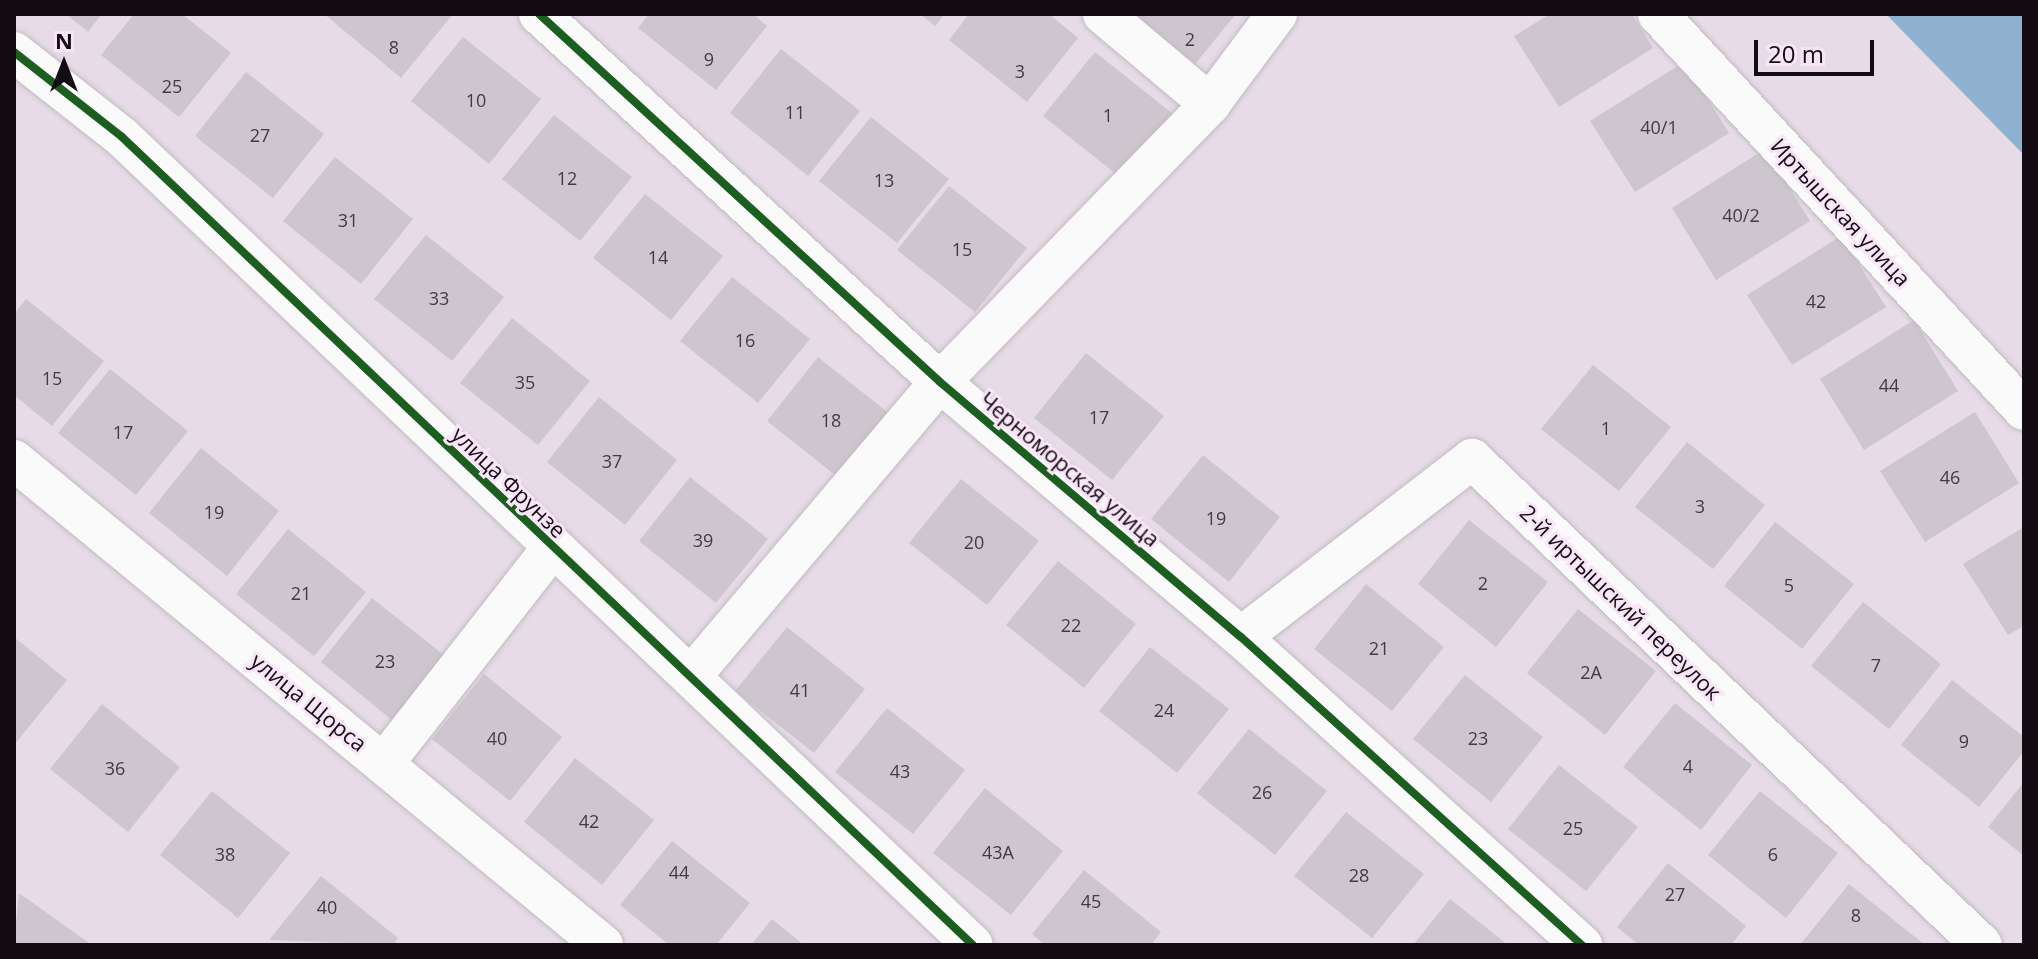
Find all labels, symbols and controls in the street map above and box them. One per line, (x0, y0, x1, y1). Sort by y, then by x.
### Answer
north arrow (24, 24, 104, 104)
scale bar (1758, 24, 1878, 74)
text: N (55, 25, 73, 55)
house number: 2 (1185, 28, 1195, 50)
house number: 8 (389, 36, 399, 58)
text: 20 m (1768, 37, 1824, 70)
house number: 9 (704, 48, 714, 70)
house number: 3 (1015, 60, 1025, 82)
house number: 25 (162, 75, 182, 97)
house number: 10 (466, 89, 486, 111)
house number: 11 (785, 101, 805, 123)
house number: 1 (1103, 104, 1113, 126)
house number: 40/1 (1640, 116, 1678, 138)
house number: 27 (250, 124, 270, 146)
street label: Иртышская улица (1766, 133, 1916, 291)
house number: 12 (557, 167, 577, 189)
house number: 13 (874, 169, 894, 191)
house number: 40/2 (1722, 204, 1760, 226)
house number: 31 (338, 209, 358, 231)
house number: 15 (952, 238, 972, 260)
house number: 14 (648, 246, 668, 268)
house number: 33 (429, 287, 449, 309)
house number: 42 (1806, 290, 1826, 312)
house number: 16 (735, 329, 755, 351)
house number: 15 (42, 367, 62, 389)
house number: 35 (515, 371, 535, 393)
house number: 44 (1879, 374, 1899, 396)
street label: Черноморская улица (975, 386, 1165, 552)
house number: 17 (1089, 406, 1109, 428)
house number: 18 (821, 409, 841, 431)
house number: 1 (1601, 417, 1611, 439)
house number: 17 (113, 421, 133, 443)
street label: улица Фрунзе (447, 421, 571, 543)
house number: 37 (602, 450, 622, 472)
house number: 46 (1940, 466, 1960, 488)
house number: 3 (1695, 495, 1705, 517)
street label: 2-й иртышский переулок (1515, 499, 1727, 705)
house number: 19 (204, 501, 224, 523)
house number: 19 (1206, 507, 1226, 529)
house number: 39 (693, 529, 713, 551)
house number: 20 (964, 531, 984, 553)
house number: 2 (1478, 572, 1488, 594)
house number: 5 (1784, 574, 1794, 596)
house number: 21 (291, 582, 311, 604)
house number: 22 (1061, 614, 1081, 636)
house number: 21 (1369, 637, 1389, 659)
street label: улица Щорса (246, 647, 372, 757)
house number: 23 (375, 650, 395, 672)
house number: 7 (1871, 654, 1881, 676)
house number: 2А (1580, 661, 1602, 683)
house number: 41 (790, 679, 810, 701)
house number: 24 (1154, 699, 1174, 721)
house number: 40 (487, 727, 507, 749)
house number: 23 (1468, 727, 1488, 749)
house number: 9 (1959, 730, 1969, 752)
house number: 4 (1683, 755, 1693, 777)
house number: 36 (105, 757, 125, 779)
house number: 43 (890, 760, 910, 782)
house number: 26 (1252, 781, 1272, 803)
house number: 42 (579, 810, 599, 832)
house number: 25 (1563, 817, 1583, 839)
house number: 43А (982, 841, 1014, 863)
house number: 38 (215, 843, 235, 865)
house number: 6 (1768, 843, 1778, 865)
house number: 44 (669, 861, 689, 883)
house number: 28 (1349, 864, 1369, 886)
house number: 27 (1665, 883, 1685, 905)
house number: 45 (1081, 890, 1101, 912)
house number: 40 (317, 896, 337, 918)
house number: 8 (1851, 904, 1861, 926)

